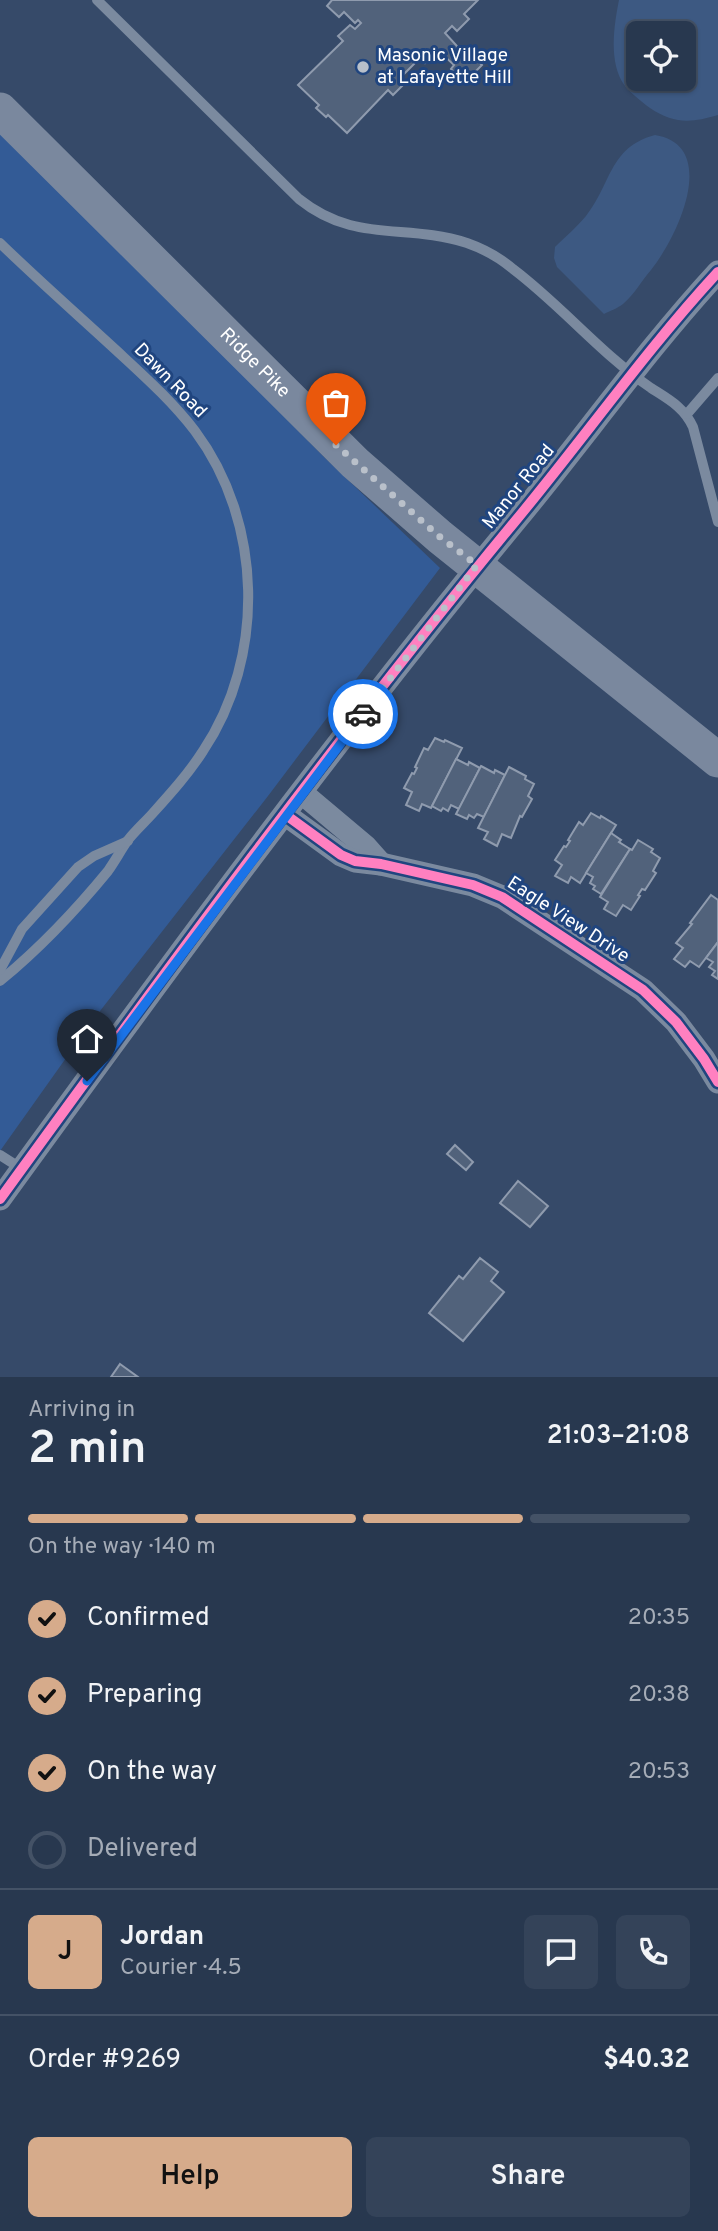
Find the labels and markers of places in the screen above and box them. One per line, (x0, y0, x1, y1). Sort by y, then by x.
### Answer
place label: Masonic Village at Lafayette Hill (377, 44, 512, 90)
marker: Masonic Village at Lafayette Hill (355, 59, 371, 75)
pin (306, 373, 366, 445)
pin (57, 1009, 117, 1081)

